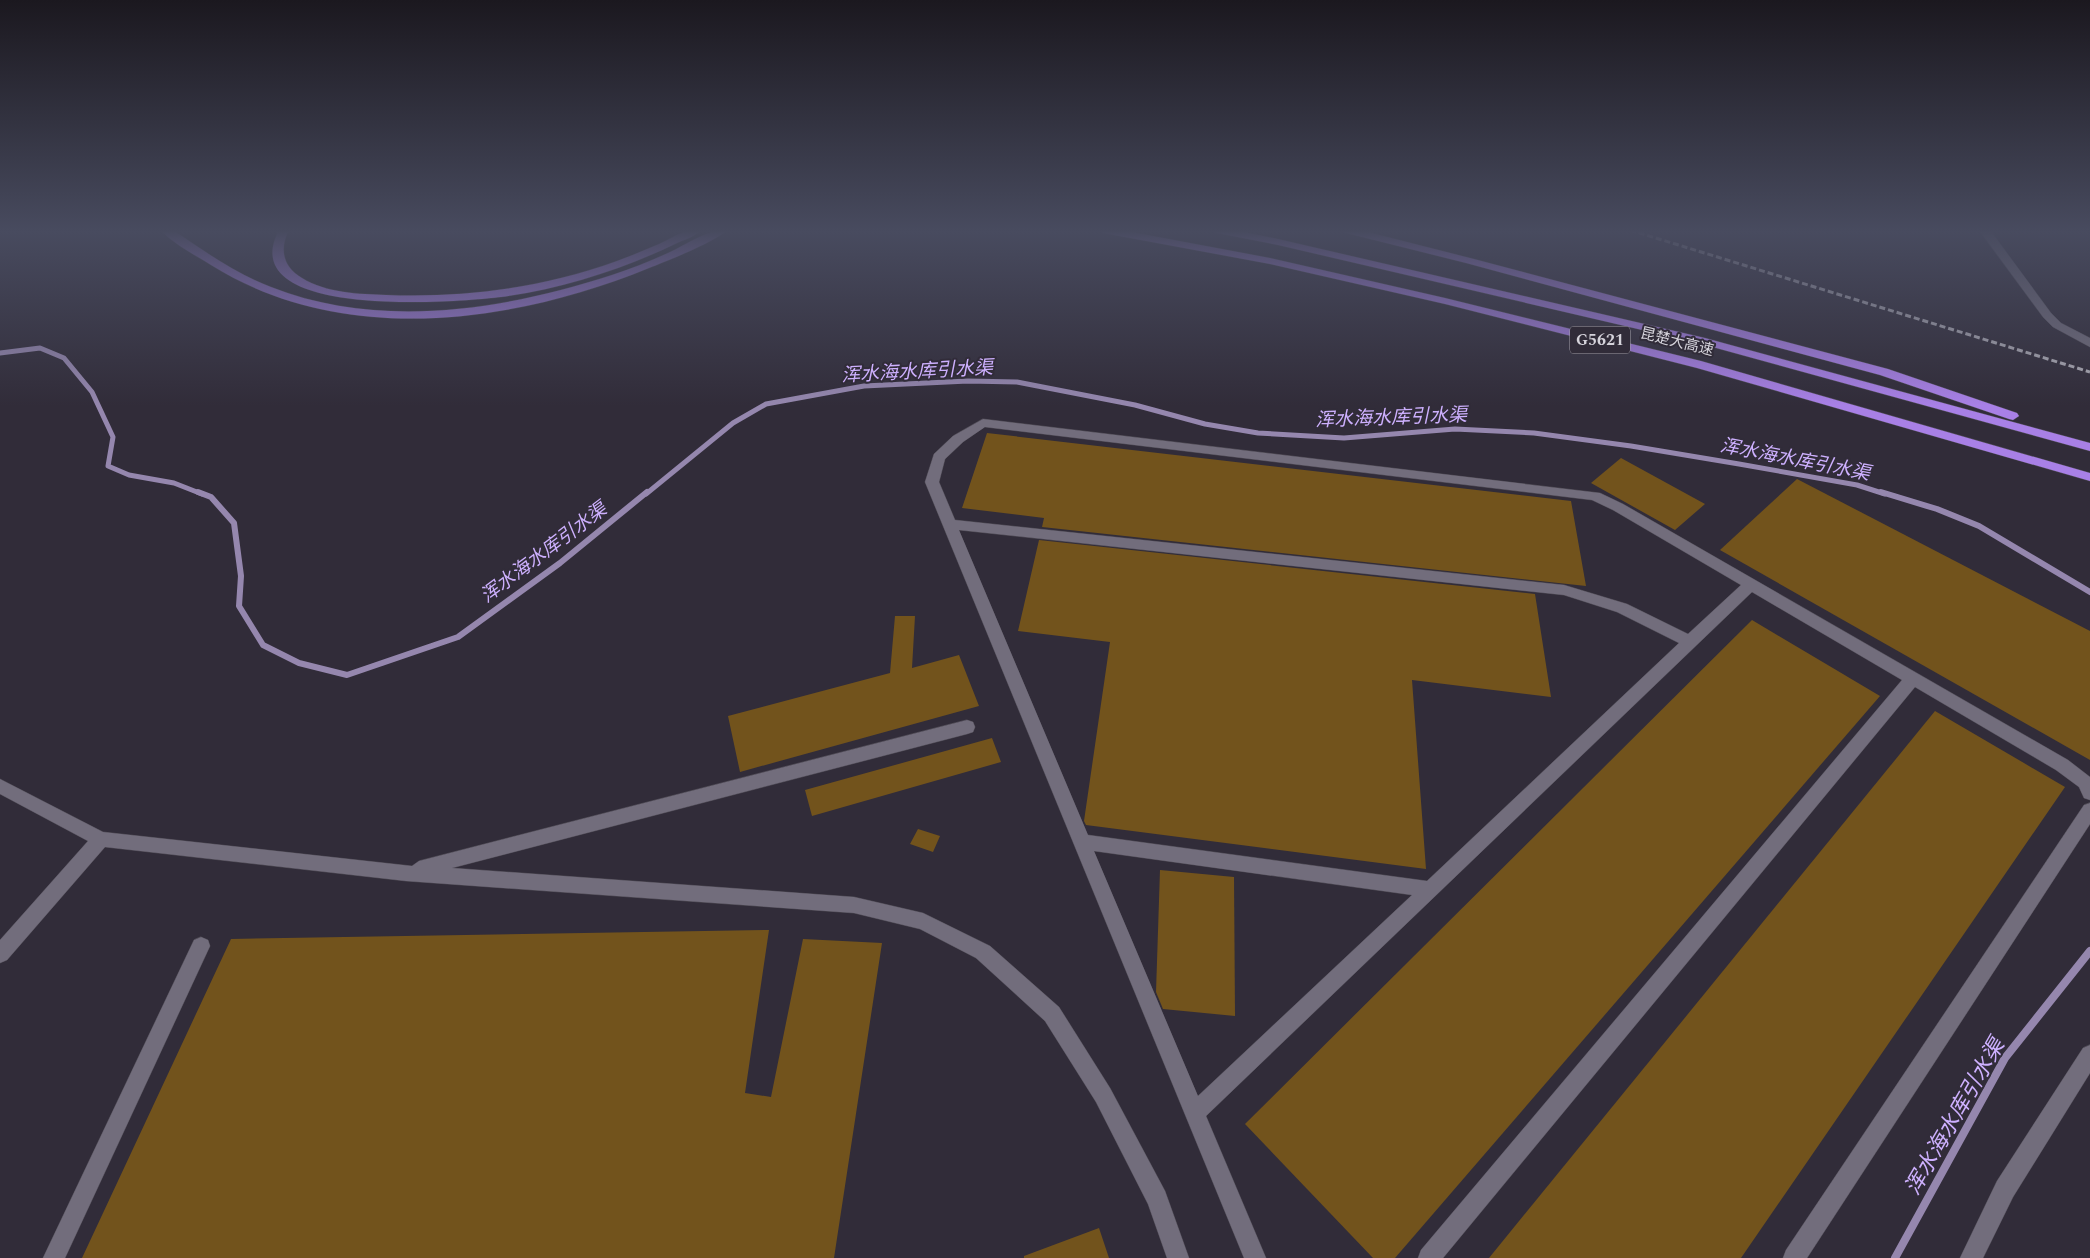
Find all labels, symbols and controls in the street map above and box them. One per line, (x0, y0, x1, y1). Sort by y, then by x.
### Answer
street label: 昆楚大高速 (1638, 322, 1716, 362)
road number: G5621 (1570, 326, 1630, 354)
water label: 浑水海水库引水渠 (840, 353, 997, 390)
water label: 浑水海水库引水渠 (1315, 401, 1470, 435)
water label: 浑水海水库引水渠 (1718, 431, 1875, 489)
water label: 浑水海水库引水渠 (475, 494, 616, 610)
water label: 浑水海水库引水渠 (1897, 1030, 2015, 1201)

